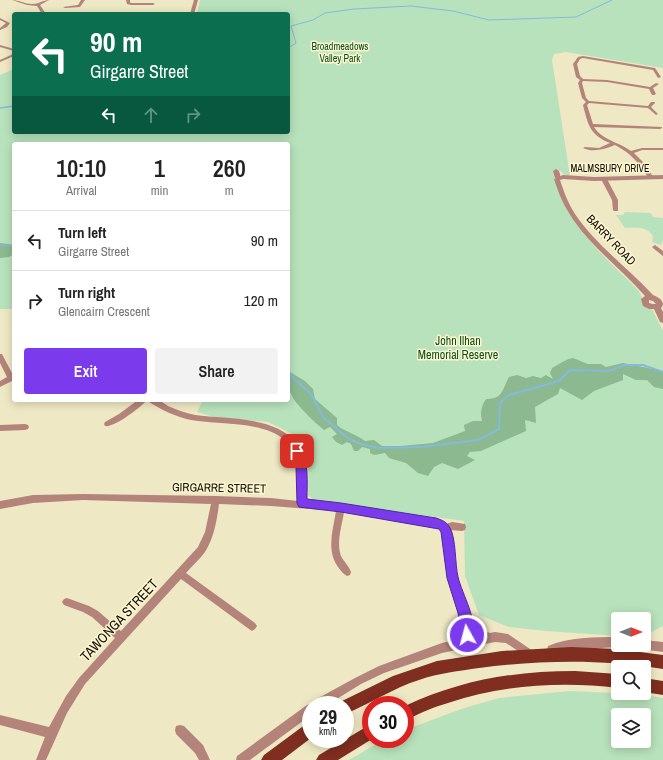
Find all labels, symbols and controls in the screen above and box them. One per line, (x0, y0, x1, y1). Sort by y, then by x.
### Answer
text: 90 m (90, 23, 142, 61)
icon: left (24, 28, 76, 80)
park label: Broadmeadows Valley Park (312, 40, 368, 65)
text: Girgarre Street (90, 59, 188, 84)
icon: left (98, 104, 120, 126)
icon: ahead (140, 104, 162, 126)
icon: right (182, 104, 204, 126)
text: 10:10 (56, 152, 106, 184)
text: 1 (154, 152, 165, 184)
text: 260 (213, 152, 246, 184)
street label: MALMSBURY DRIVE (571, 162, 650, 175)
text: Arrival (66, 182, 97, 199)
text: min (151, 182, 168, 199)
text: m (225, 182, 234, 199)
street label: BARRY ROAD (583, 211, 639, 269)
text: Turn left (58, 222, 106, 243)
icon: left (24, 230, 46, 252)
text: 90 m (251, 230, 278, 251)
text: Girgarre Street (58, 243, 129, 260)
text: Turn right (58, 282, 115, 303)
icon: right (24, 290, 46, 312)
text: 120 m (244, 290, 278, 311)
text: Glencairn Crescent (58, 303, 150, 320)
park label: John Ilhan Memorial Reserve (418, 333, 498, 363)
button: Exit (24, 348, 147, 394)
button: Share (155, 348, 278, 394)
pin (280, 434, 314, 468)
icon: arrive (286, 440, 308, 462)
street label: GIRGARRE STREET (172, 479, 266, 497)
street label: TAWONGA STREET (76, 575, 162, 665)
north arrow (611, 612, 651, 652)
map controls (611, 612, 651, 748)
position arrow (446, 614, 488, 656)
button: search (611, 660, 651, 700)
speed limit sign: 30 (362, 696, 414, 748)
text: 29 (319, 703, 337, 730)
button: layers (611, 708, 651, 748)
text: km/h (319, 725, 337, 738)

